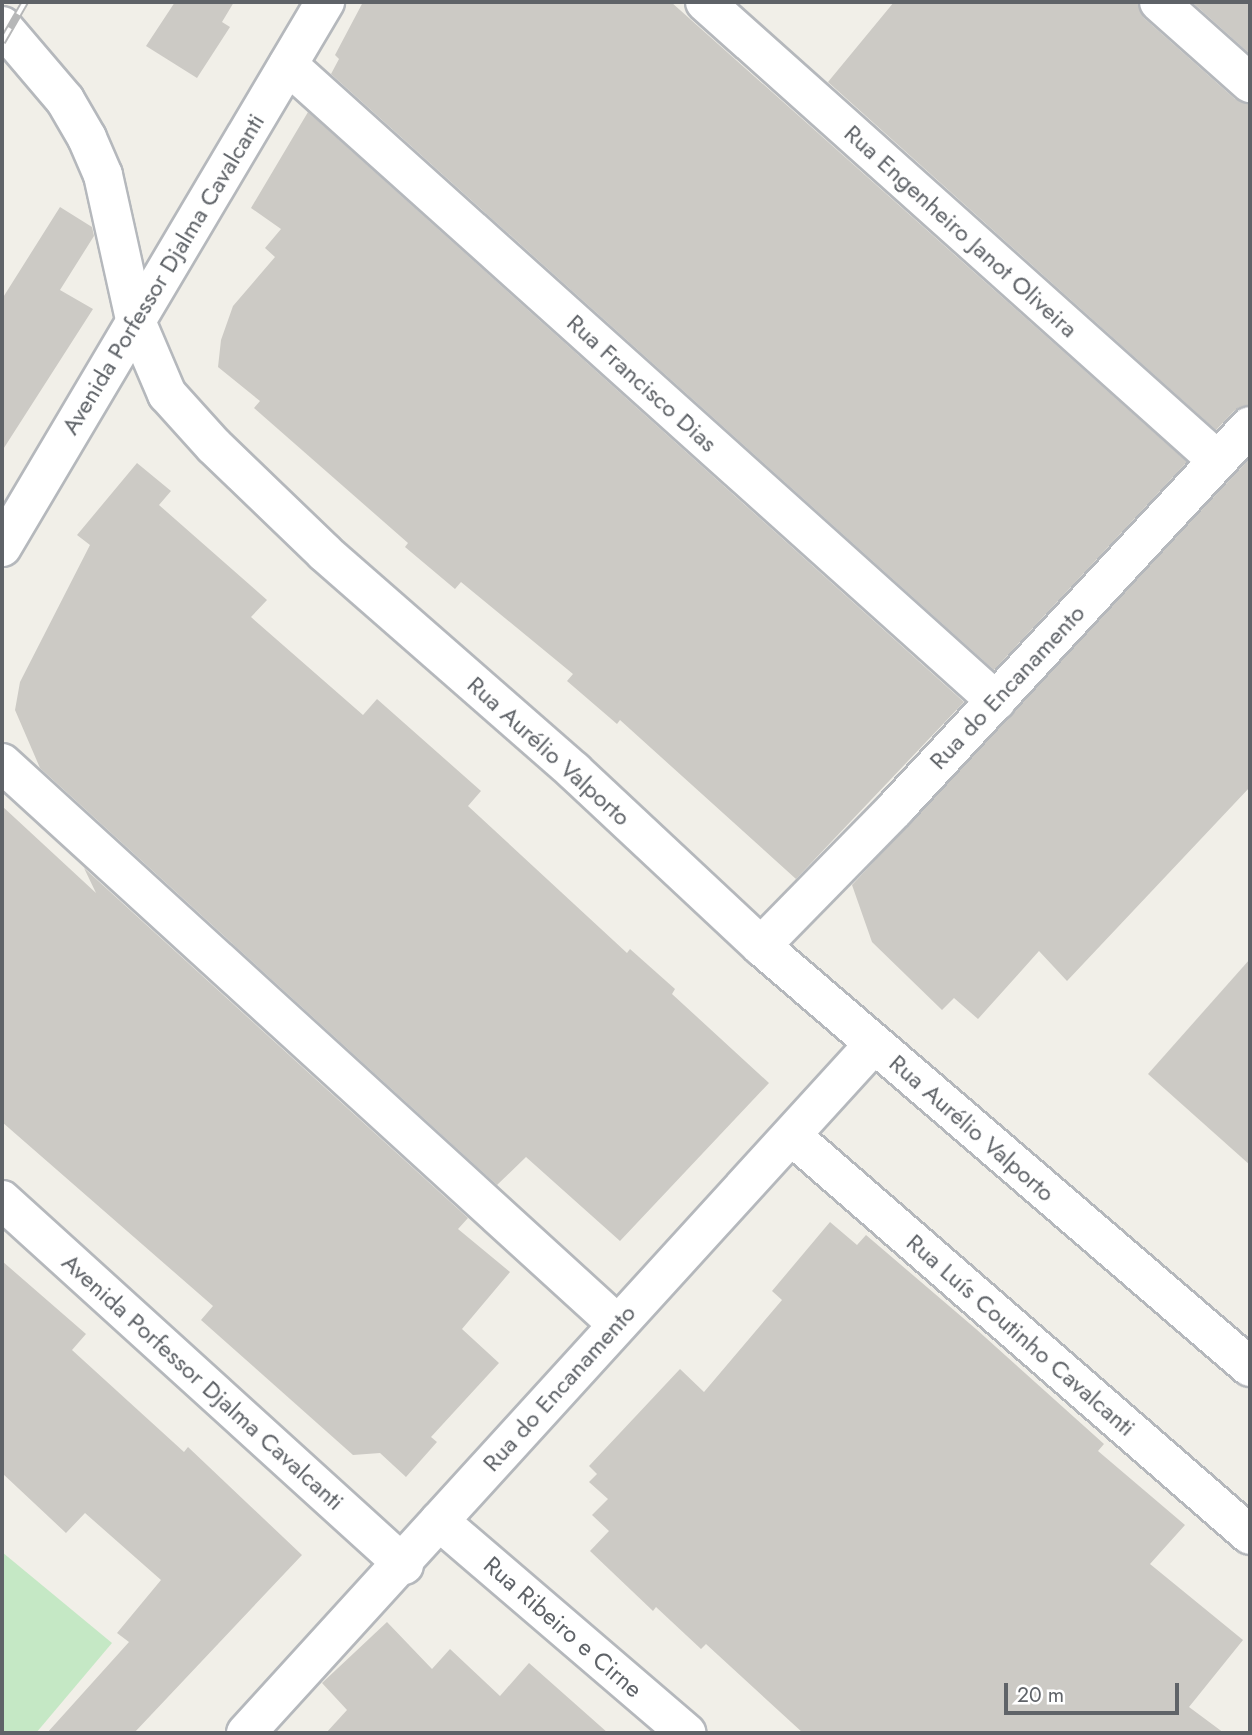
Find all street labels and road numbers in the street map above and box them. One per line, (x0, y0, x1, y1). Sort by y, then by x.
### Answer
street label: Avenida Porfessor Djalma Cavalcanti (56, 108, 270, 440)
street label: Rua Engenheiro Janot Oliveira (838, 119, 1084, 343)
street label: Rua Francisco Dias (561, 308, 723, 458)
street label: Rua do Encanamento (923, 599, 1091, 775)
street label: Rua Aurélio Valporto (462, 670, 636, 832)
street label: Rua Aurélio Valporto (884, 1048, 1060, 1208)
street label: Rua Luís Coutinho Cavalcanti (901, 1228, 1141, 1442)
street label: Avenida Porfessor Djalma Cavalcanti (56, 1248, 350, 1516)
street label: Rua do Encanamento (477, 1299, 641, 1477)
street label: Rua Ribeiro e Cirne (478, 1550, 648, 1704)

